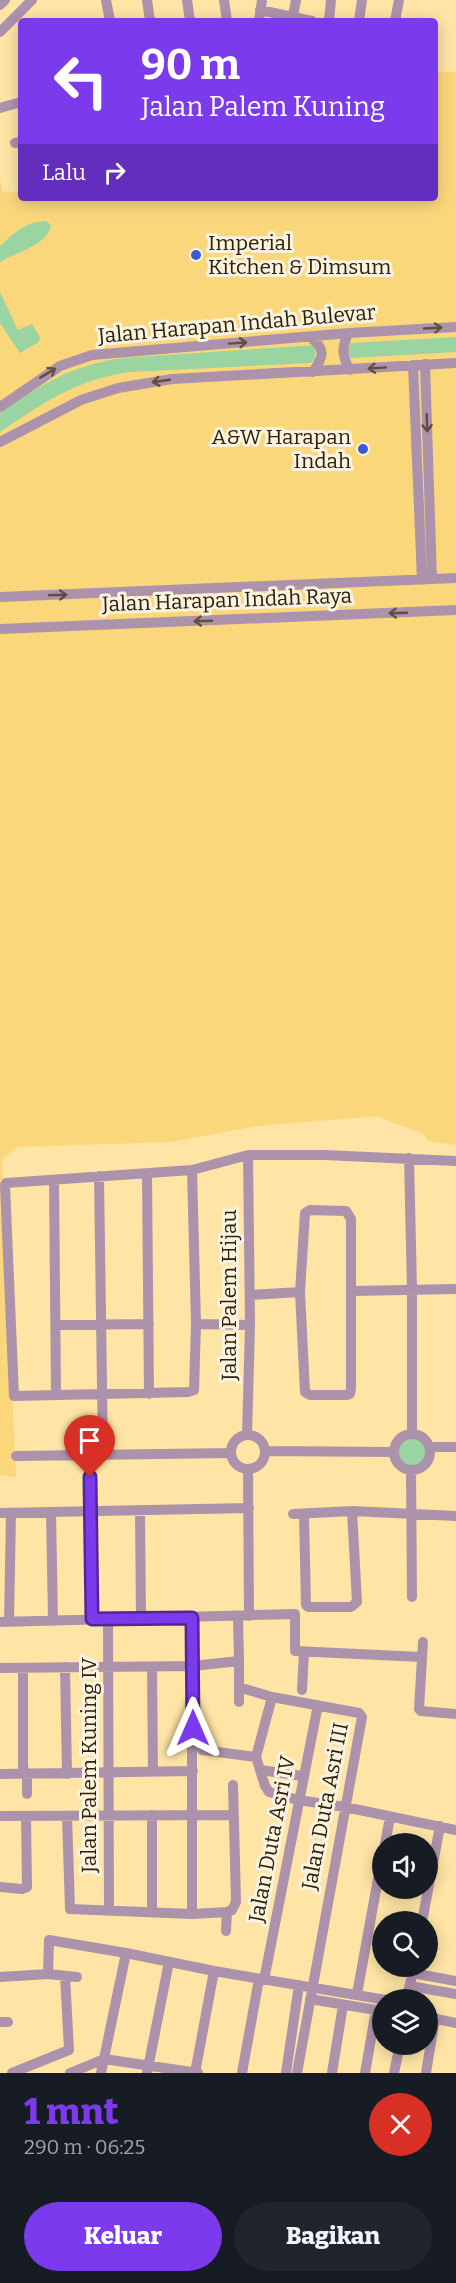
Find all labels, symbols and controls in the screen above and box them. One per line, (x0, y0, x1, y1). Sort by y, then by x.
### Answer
text: 90 m (141, 40, 240, 90)
icon: left (42, 42, 120, 120)
text: Jalan Palem Kuning (141, 91, 385, 123)
icon: right (98, 156, 131, 189)
text: Lalu (42, 159, 86, 186)
place label: Imperial Kitchen & Dimsum (208, 230, 391, 280)
marker: Imperial Kitchen & Dimsum (189, 248, 203, 262)
street label: Jalan Harapan Indah Bulevar (96, 299, 377, 349)
one-way arrow (422, 323, 442, 334)
one-way arrow (228, 337, 248, 348)
one-way arrow (367, 362, 387, 373)
one-way arrow (39, 367, 56, 379)
one-way arrow (152, 375, 172, 386)
one-way arrow (421, 412, 432, 432)
place label: A&W Harapan Indah (211, 424, 351, 474)
marker: A&W Harapan Indah (356, 442, 370, 456)
street label: Jalan Harapan Indah Raya (100, 583, 353, 617)
one-way arrow (48, 589, 68, 601)
one-way arrow (388, 607, 408, 619)
one-way arrow (193, 616, 213, 627)
street label: Jalan Palem Hijau (216, 1209, 242, 1382)
pin (64, 1415, 115, 1477)
icon: arrive (73, 1424, 106, 1457)
street label: Jalan Palem Kuning IV (76, 1657, 102, 1874)
position arrow (161, 1696, 225, 1760)
street label: Jalan Duta Asri III (296, 1720, 354, 1893)
street label: Jalan Duta Asri IV (243, 1753, 301, 1925)
map controls (372, 1833, 438, 2055)
button: sound (372, 1833, 438, 1899)
button: search (372, 1911, 438, 1977)
button: layers (372, 1989, 438, 2055)
text: 1 mnt (24, 2090, 119, 2134)
button: close (369, 2093, 432, 2156)
text: 290 m · 06:25 (24, 2135, 145, 2159)
button: Keluar (24, 2202, 222, 2271)
button: Bagikan (234, 2202, 432, 2271)

